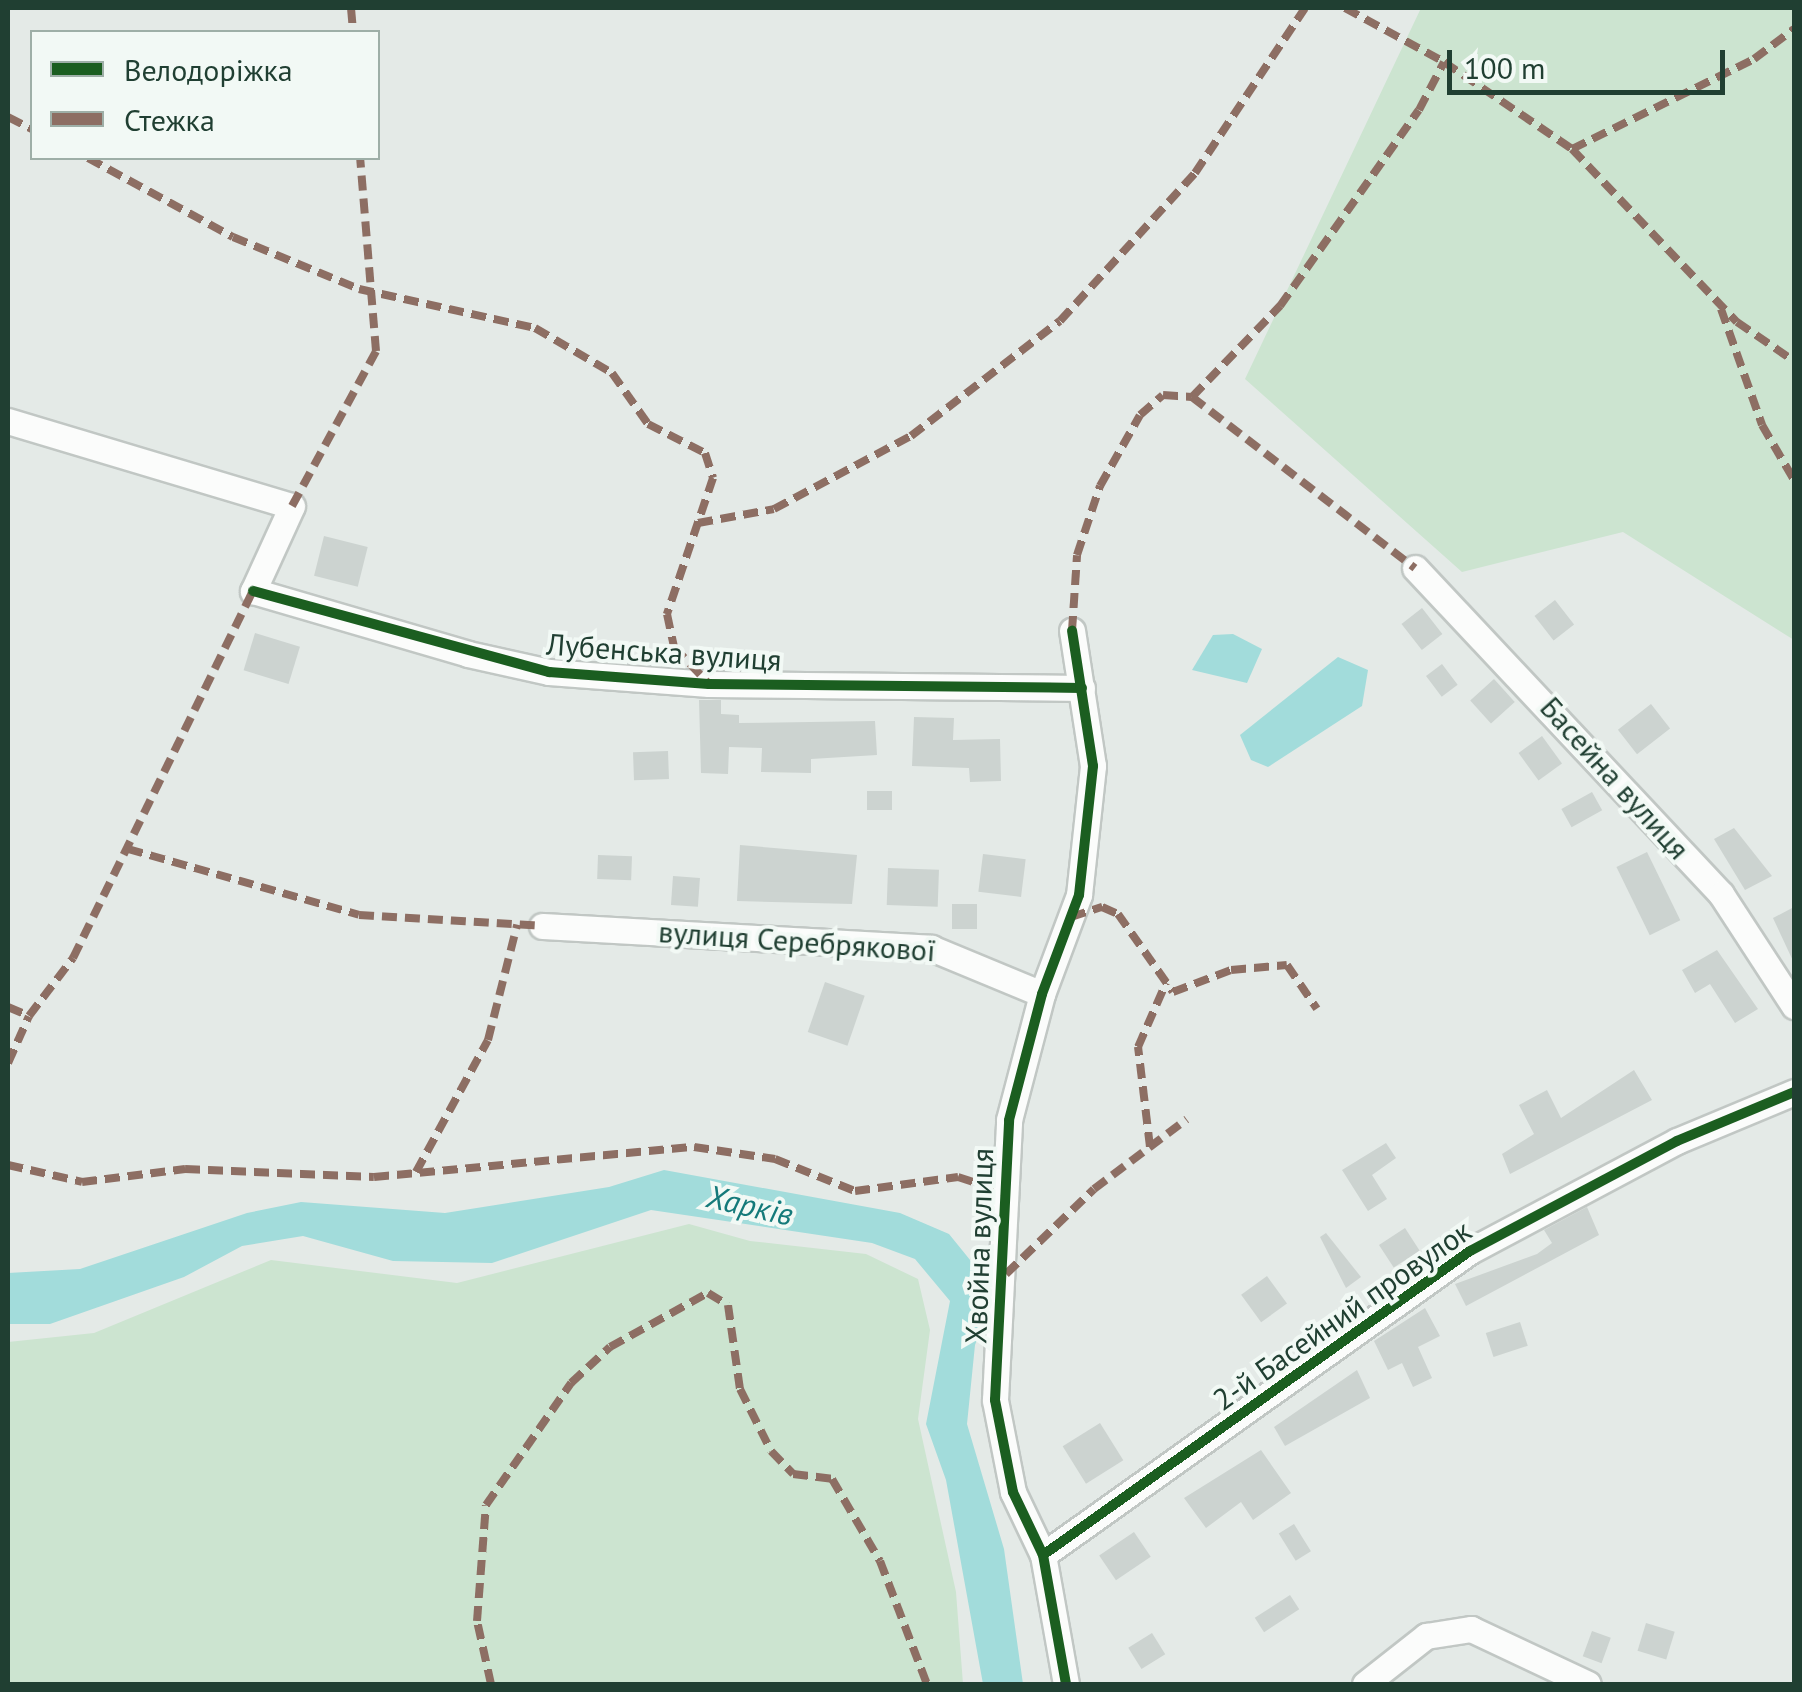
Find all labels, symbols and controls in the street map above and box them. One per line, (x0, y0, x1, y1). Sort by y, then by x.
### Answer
legend (30, 30, 380, 160)
scale bar (1452, 30, 1730, 92)
text: 100 m (1464, 48, 1545, 87)
text: Велодоріжка (124, 50, 293, 89)
text: Стежка (124, 100, 215, 139)
street label: Лубeнська вулиця (545, 626, 783, 678)
street label: Басейна вулиця (1533, 690, 1697, 866)
street label: вулиця Серебрякової (657, 913, 937, 969)
street label: Хвойна вулиця (958, 1148, 1000, 1344)
water label: Харків (703, 1176, 797, 1234)
street label: 2-й Басейний провулок (1206, 1212, 1478, 1418)

